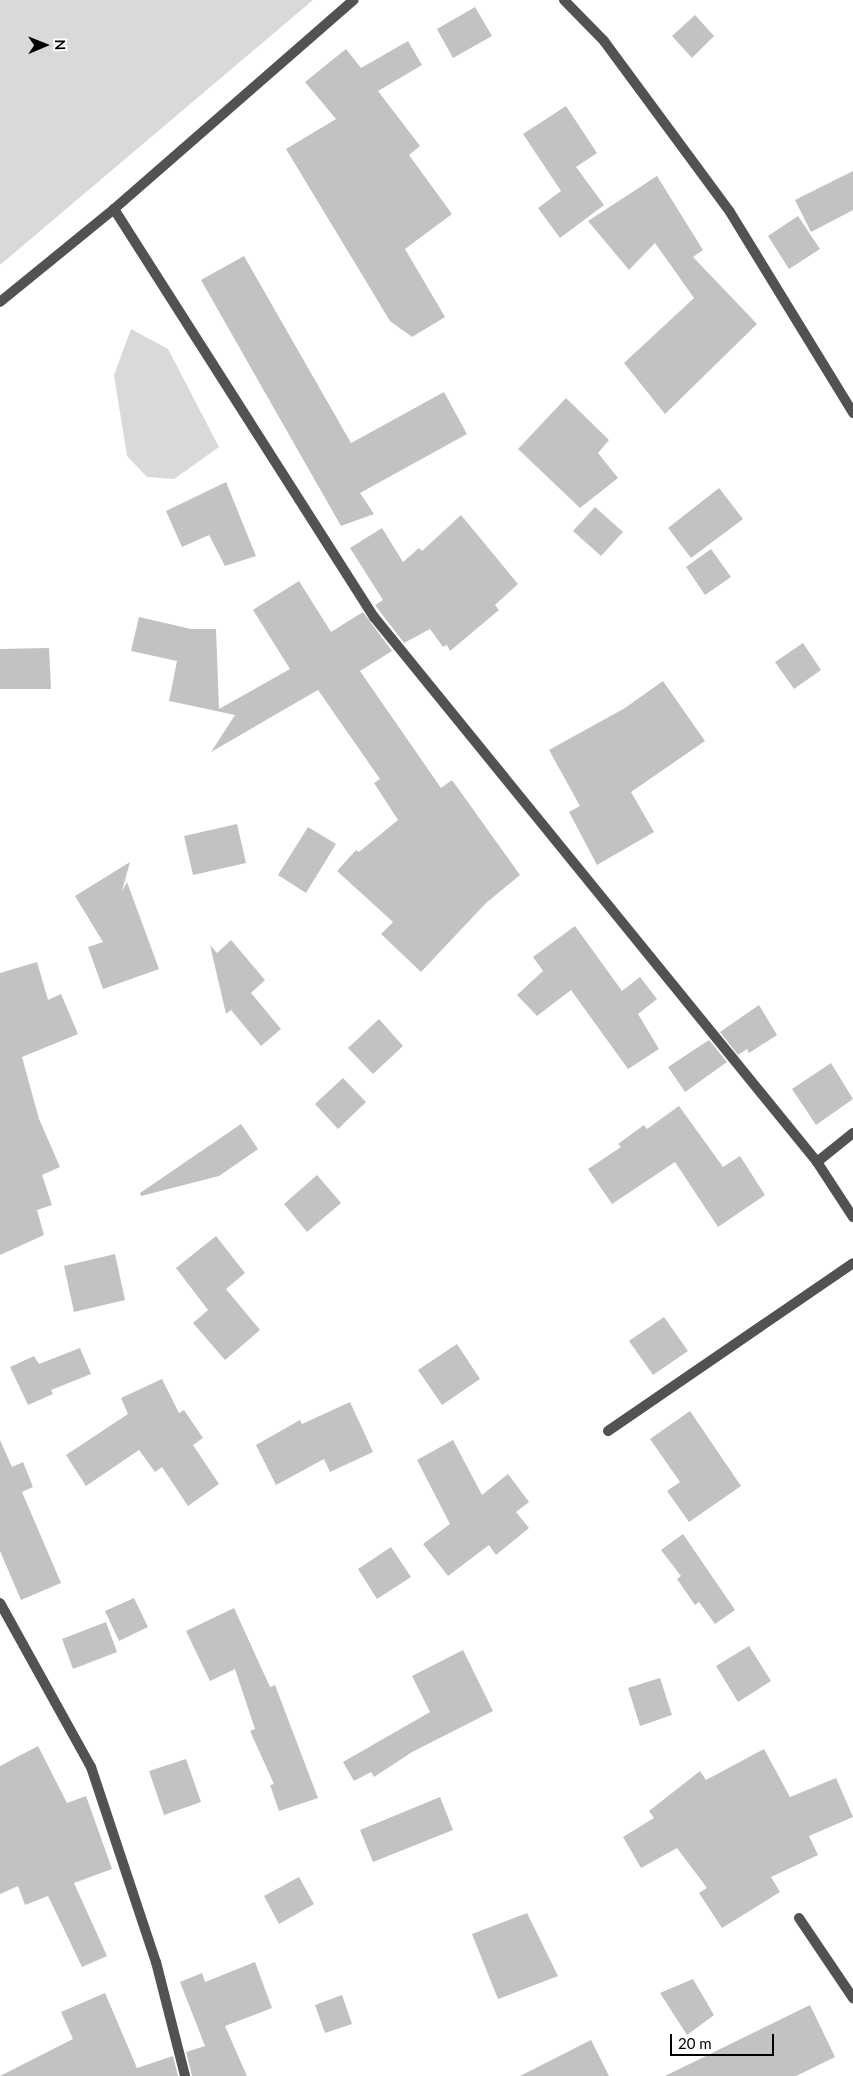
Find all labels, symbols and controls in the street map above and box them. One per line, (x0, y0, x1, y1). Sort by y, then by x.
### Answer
north arrow (20, 20, 70, 70)
text: N (52, 39, 69, 50)
scale bar (673, 2024, 777, 2056)
text: 20 m (678, 2034, 712, 2052)

